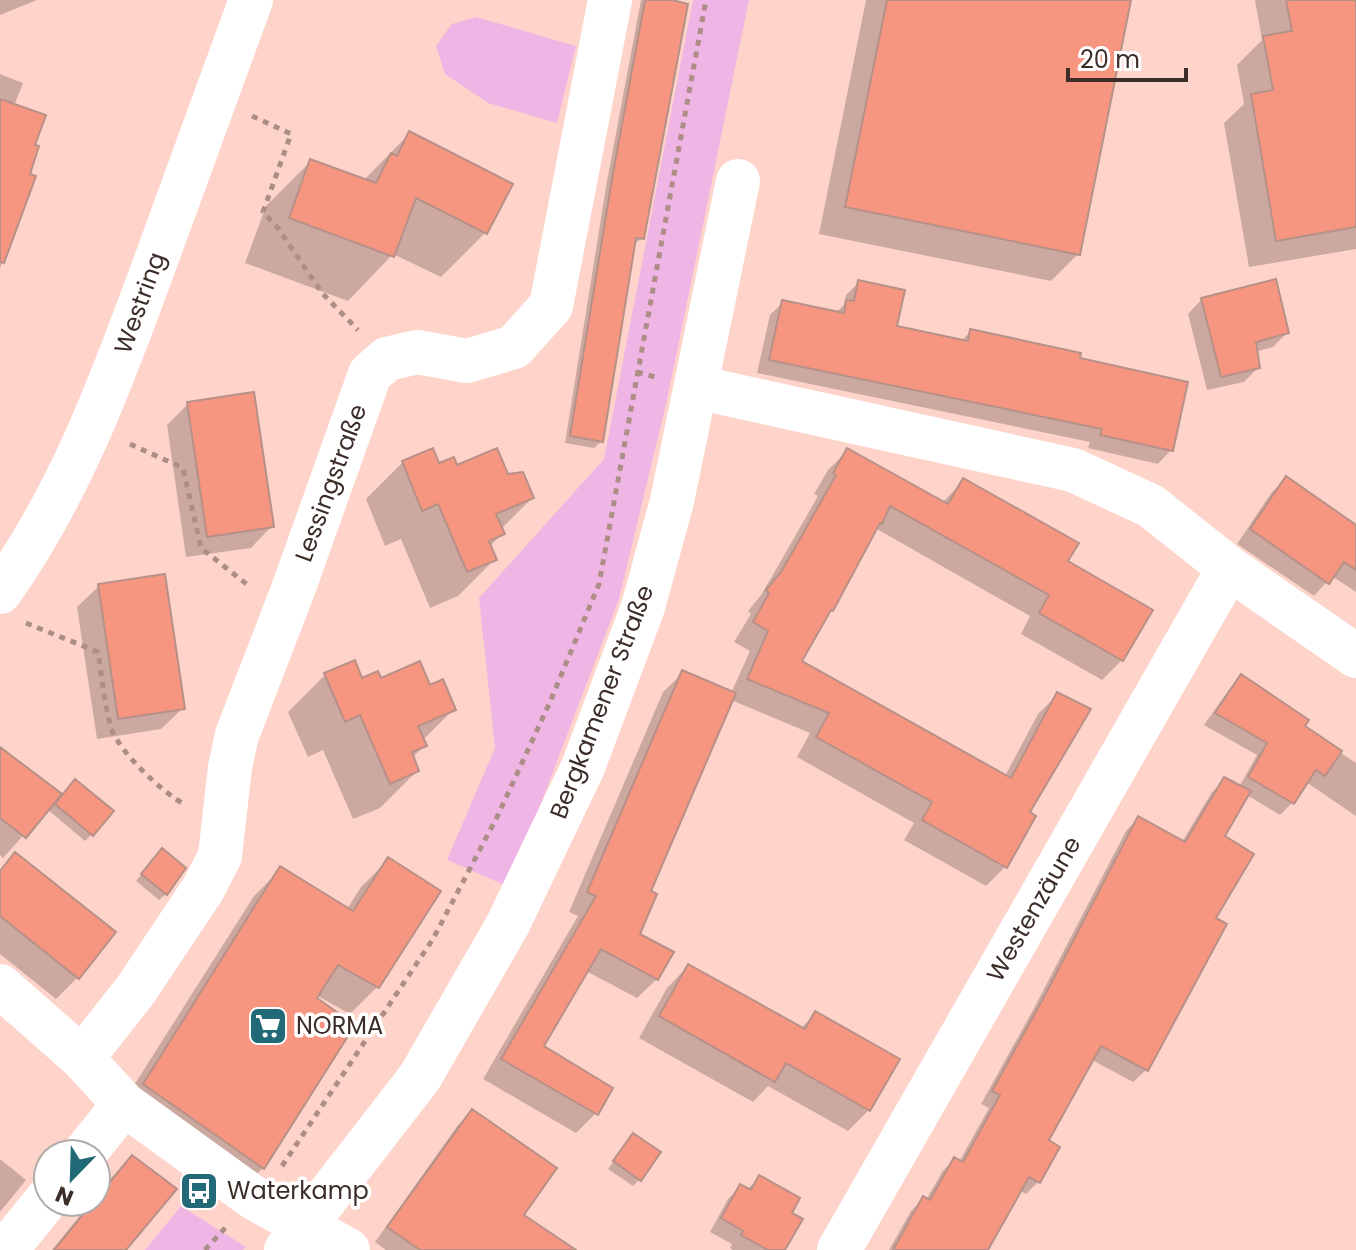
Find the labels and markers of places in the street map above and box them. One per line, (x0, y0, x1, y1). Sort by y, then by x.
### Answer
supermarket icon: NORMA (247, 1005, 289, 1047)
place label: NORMA (296, 1009, 383, 1042)
bus stop icon: Waterkamp (178, 1170, 220, 1212)
place label: Waterkamp (227, 1174, 369, 1207)

